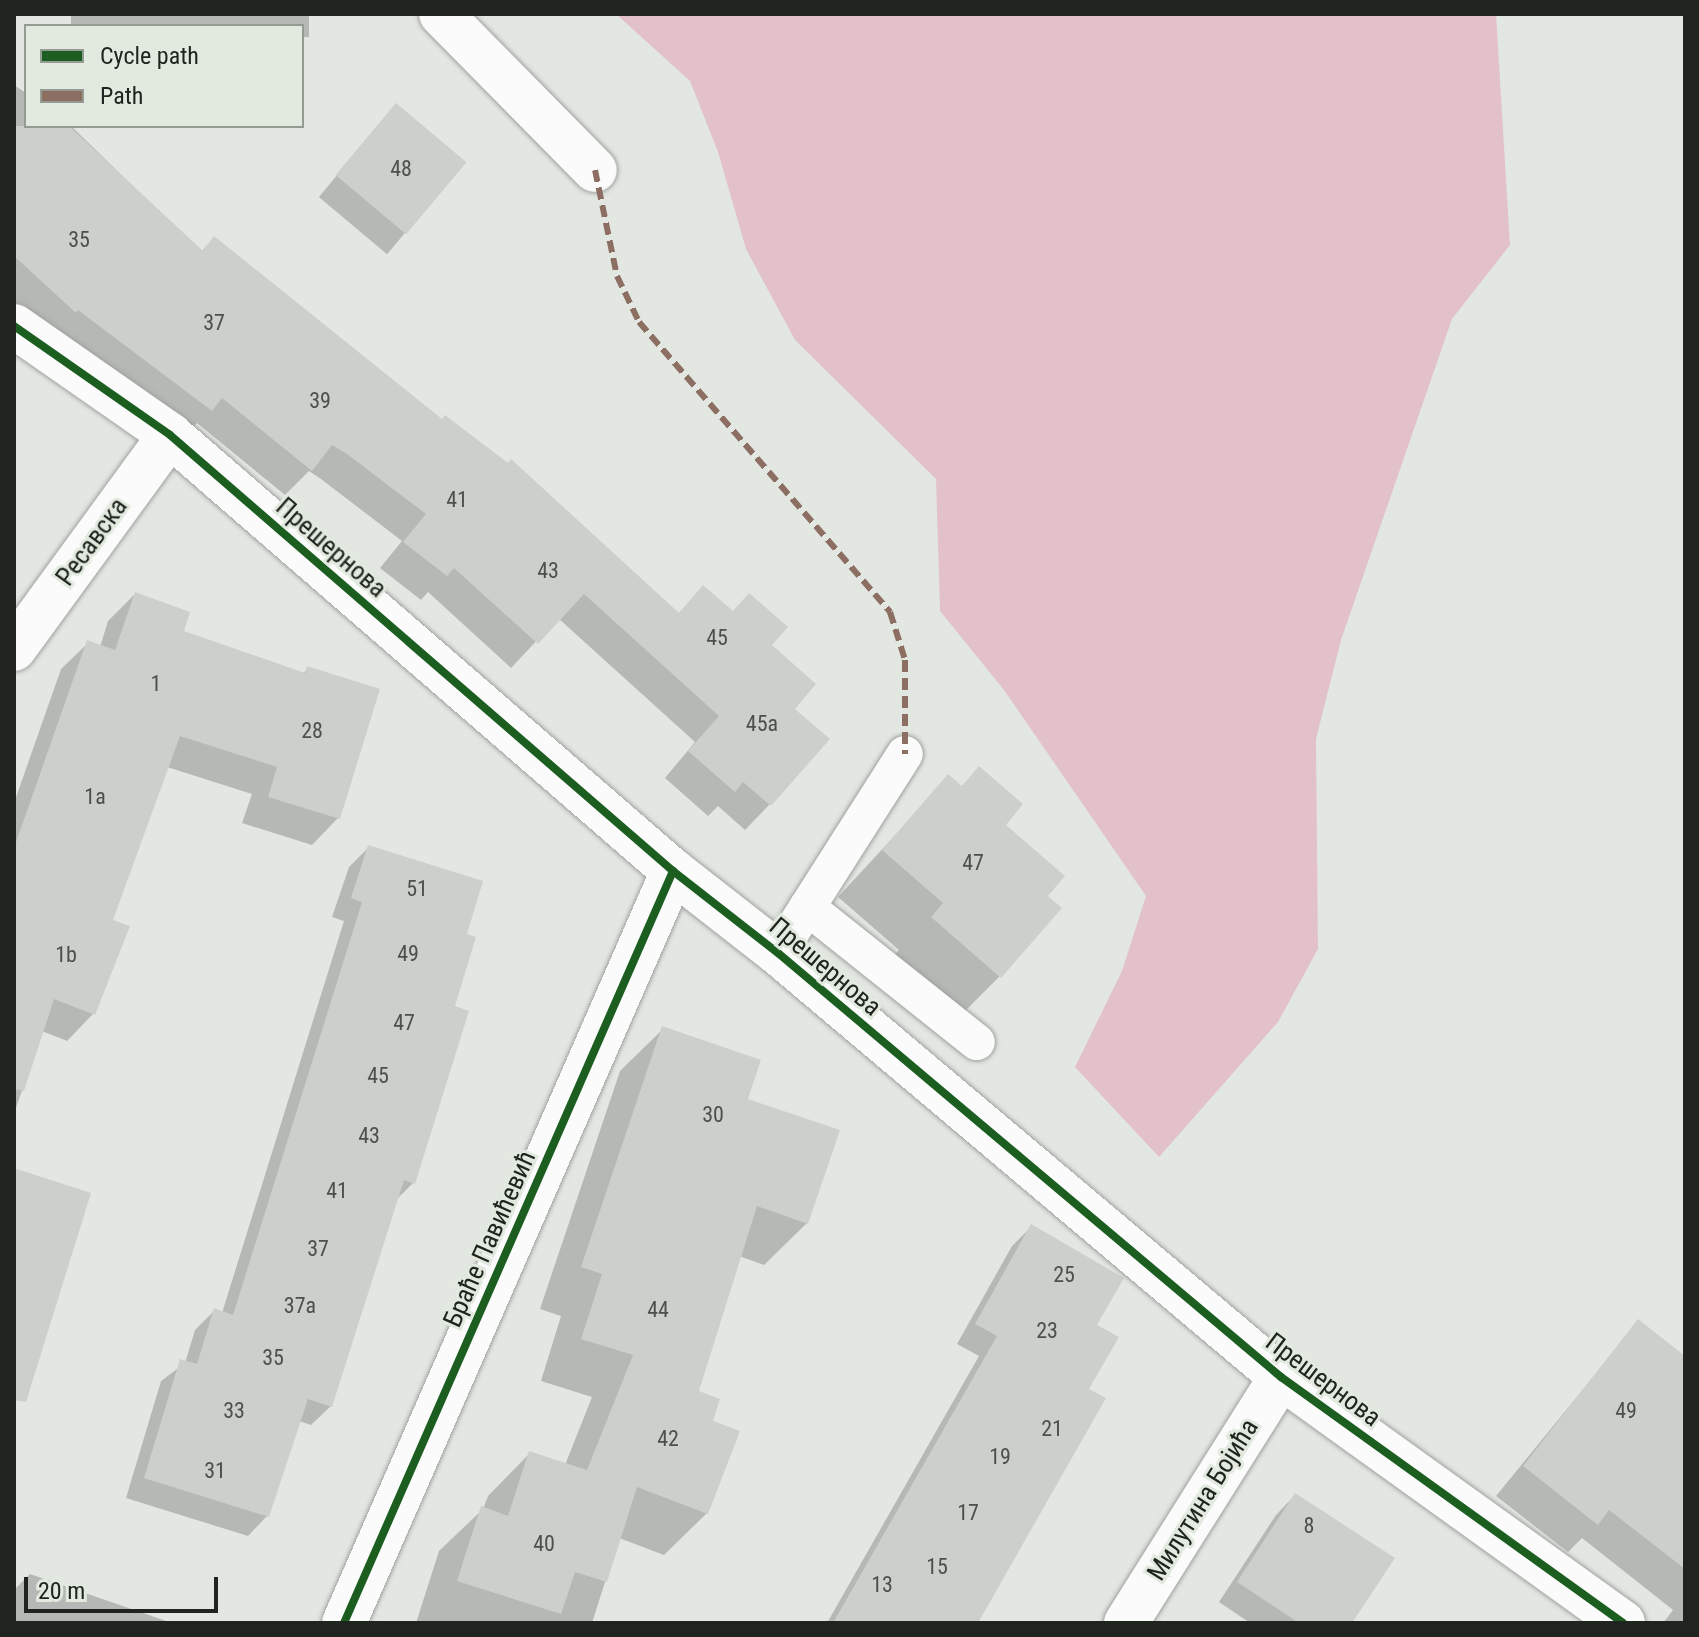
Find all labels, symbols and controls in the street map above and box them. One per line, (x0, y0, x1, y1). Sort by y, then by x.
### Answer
legend (24, 24, 304, 128)
text: Cycle path (100, 42, 199, 70)
text: Path (100, 82, 143, 110)
house number: 48 (390, 156, 412, 182)
house number: 35 (68, 227, 90, 253)
house number: 37 (203, 310, 225, 336)
house number: 39 (309, 388, 331, 414)
house number: 41 (446, 487, 468, 513)
street label: Ресавска (50, 492, 134, 592)
street label: Прешернова (269, 492, 393, 604)
house number: 43 (537, 558, 559, 584)
house number: 45 (706, 625, 728, 651)
house number: 1 (151, 671, 161, 697)
house number: 45a (746, 711, 778, 737)
house number: 28 (301, 718, 323, 744)
house number: 1a (84, 784, 106, 810)
house number: 47 (962, 850, 984, 876)
house number: 51 (406, 876, 428, 902)
street label: Прешернова (763, 911, 887, 1023)
house number: 49 (397, 941, 419, 967)
house number: 1b (55, 942, 77, 968)
house number: 47 (393, 1010, 415, 1036)
house number: 45 (367, 1063, 389, 1089)
house number: 30 (702, 1102, 724, 1128)
house number: 43 (358, 1123, 380, 1149)
street label: Браће Павићевић (437, 1146, 543, 1332)
house number: 41 (326, 1178, 348, 1204)
house number: 37 (307, 1236, 329, 1262)
house number: 25 (1053, 1262, 1075, 1288)
house number: 37a (284, 1293, 316, 1319)
house number: 44 (647, 1297, 669, 1323)
house number: 23 (1036, 1318, 1058, 1344)
street label: Прешернова (1259, 1327, 1387, 1433)
house number: 35 (262, 1345, 284, 1371)
house number: 33 (223, 1398, 245, 1424)
house number: 49 (1615, 1398, 1637, 1424)
street label: Милутина Бојића (1141, 1413, 1265, 1587)
house number: 21 (1041, 1416, 1063, 1442)
house number: 42 (657, 1426, 679, 1452)
house number: 19 (989, 1444, 1011, 1470)
house number: 31 (204, 1458, 226, 1484)
house number: 17 (957, 1500, 979, 1526)
house number: 8 (1304, 1513, 1314, 1539)
house number: 40 (533, 1531, 555, 1557)
house number: 15 (926, 1554, 948, 1580)
scale bar (28, 1561, 222, 1611)
house number: 13 (871, 1572, 893, 1598)
text: 20 m (38, 1577, 85, 1605)

